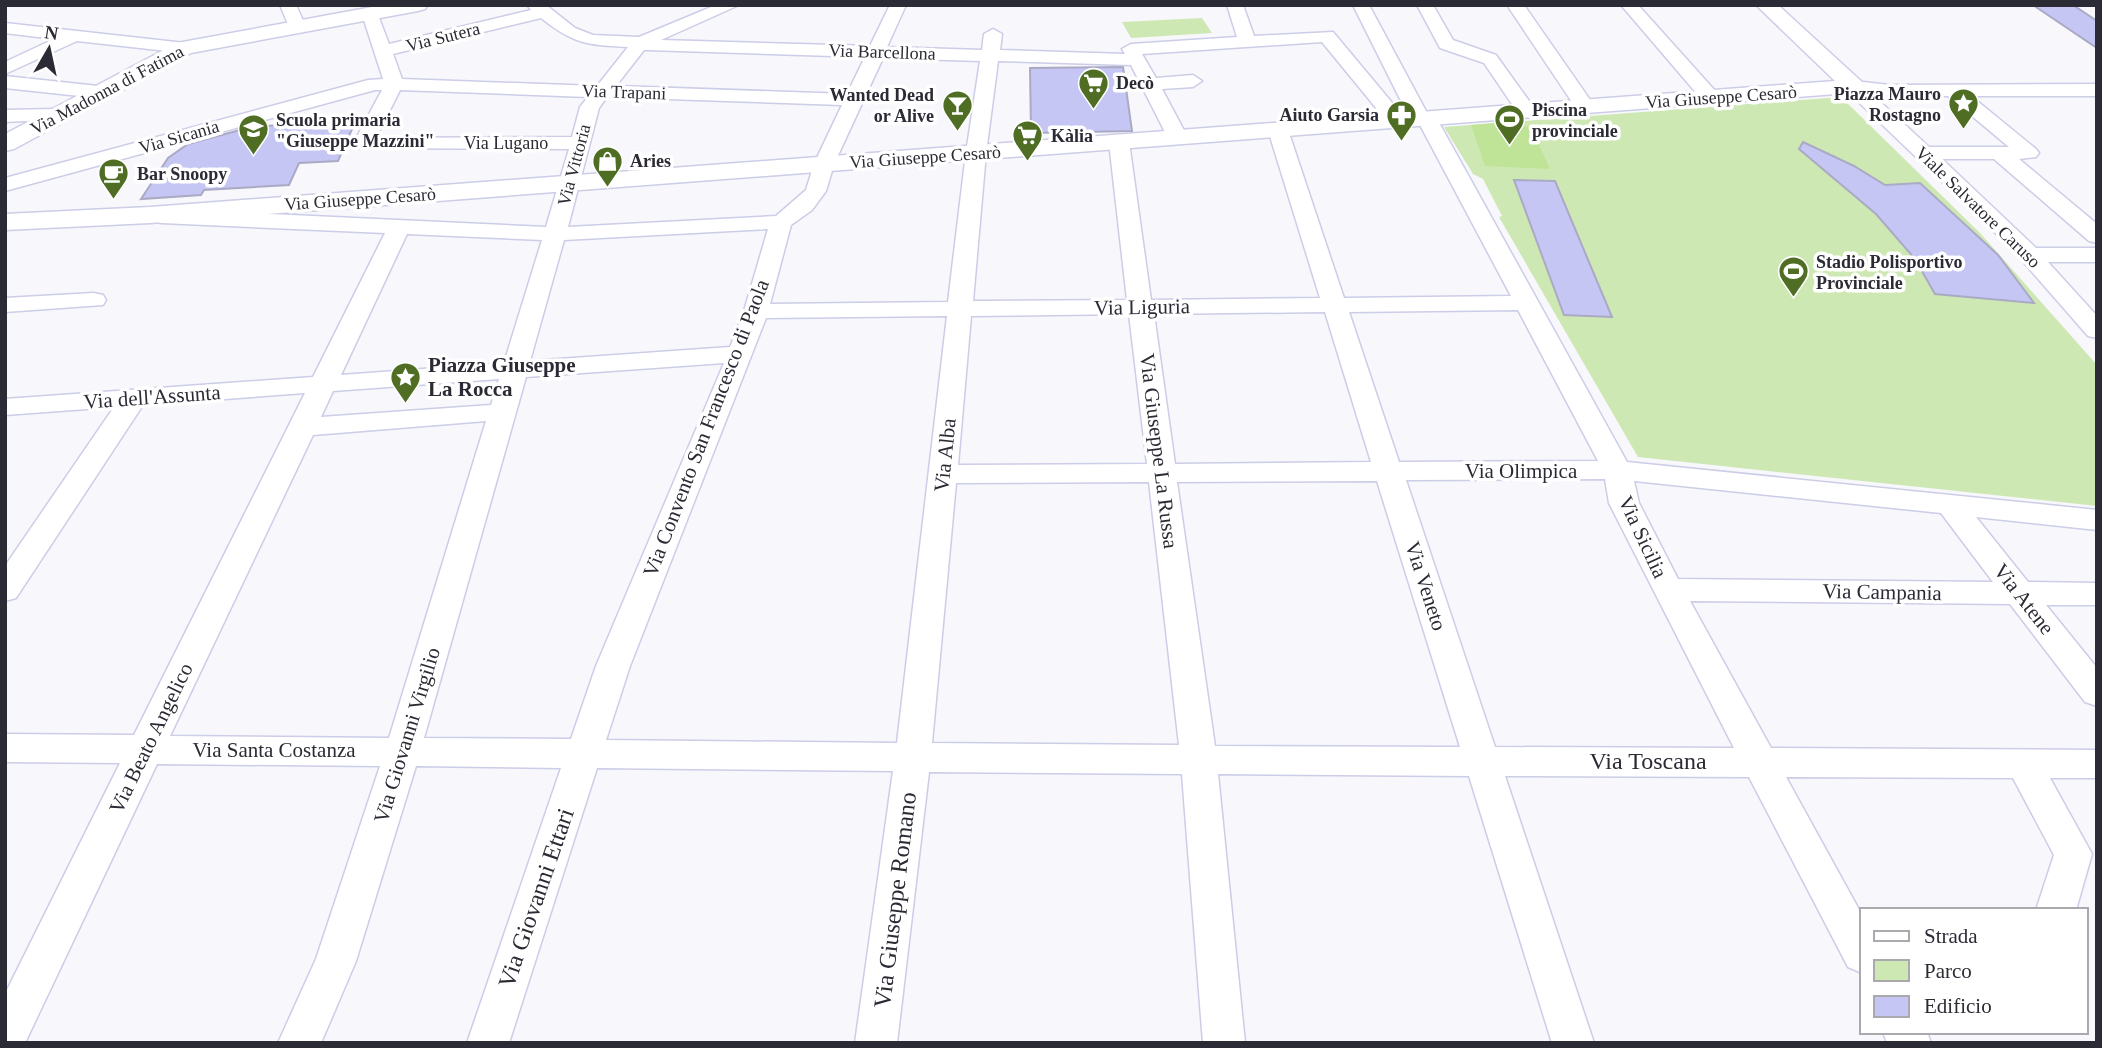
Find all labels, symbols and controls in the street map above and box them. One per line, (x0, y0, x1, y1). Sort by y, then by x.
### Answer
north arrow (14, 14, 84, 84)
street label: Via Sutera (404, 18, 482, 56)
text: N (43, 21, 60, 44)
street label: Via Barcellona (828, 40, 936, 64)
street label: Via Madonna di Fatima (27, 41, 187, 139)
supermarket icon: Decò (1076, 66, 1110, 110)
place label: Decò (1116, 73, 1154, 93)
street label: Via Trapani (581, 81, 667, 103)
street label: Via Giuseppe Cesarò (1645, 82, 1797, 112)
place label: Piazza Mauro Rostagno (1834, 84, 1941, 125)
place label: Wanted Dead or Alive (829, 85, 934, 126)
place icon: Piazza Mauro Rostagno (1947, 87, 1981, 131)
bar icon: Wanted Dead or Alive (940, 88, 974, 132)
pharmacy icon: Aiuto Garsia (1385, 98, 1419, 142)
place label: Piscina provinciale (1532, 100, 1618, 141)
sports icon: Piscina provinciale (1492, 103, 1526, 147)
place label: Aiuto Garsia (1279, 105, 1379, 125)
place label: Scuola primaria "Giuseppe Mazzini" (276, 110, 434, 151)
school or university icon: Scuola primaria "Giuseppe Mazzini" (236, 113, 270, 157)
street label: Via Sicania (137, 116, 221, 158)
supermarket icon: Kàlia (1011, 119, 1045, 163)
street label: Via Vittoria (553, 122, 595, 208)
place label: Kàlia (1051, 126, 1093, 146)
street label: Via Lugano (464, 133, 548, 153)
street label: Via Giuseppe Cesarò (849, 142, 1001, 172)
street label: Viale Salvatore Caruso (1911, 142, 2045, 272)
shop icon: Aries (590, 144, 624, 188)
place label: Aries (630, 151, 671, 171)
cafe icon: Bar Snoopy (97, 157, 131, 201)
place label: Bar Snoopy (137, 164, 227, 184)
street label: Via Giuseppe Cesarò (284, 184, 436, 214)
place label: Stadio Polisportivo Provinciale (1816, 252, 1963, 293)
sports icon: Stadio Polisportivo Provinciale (1776, 255, 1810, 299)
street label: Via Convento San Francesco di Paola (638, 275, 774, 580)
street label: Via Liguria (1094, 294, 1191, 320)
street label: Via Giuseppe La Russa (1135, 352, 1183, 551)
place label: Piazza Giuseppe La Rocca (428, 353, 576, 401)
place icon: Piazza Giuseppe La Rocca (388, 360, 422, 404)
street label: Via dell'Assunta (83, 380, 222, 414)
street label: Via Alba (929, 416, 961, 493)
street label: Via Olimpica (1465, 459, 1578, 483)
street label: Via Sicilia (1614, 492, 1673, 583)
street label: Via Veneto (1400, 538, 1452, 634)
street label: Via Atene (1989, 559, 2059, 639)
street label: Via Campania (1822, 579, 1943, 605)
street label: Via Giovanni Virgilio (369, 644, 445, 826)
street label: Via Beato Angelico (104, 659, 198, 817)
street label: Via Santa Costanza (192, 738, 356, 762)
street label: Via Toscana (1589, 748, 1707, 774)
street label: Via Giuseppe Romano (869, 791, 921, 1009)
street label: Via Giovanni Ettari (493, 805, 579, 991)
legend (1860, 908, 2088, 1034)
text: Strada (1924, 924, 1978, 948)
text: Parco (1924, 959, 1972, 983)
text: Edificio (1924, 994, 1992, 1018)

